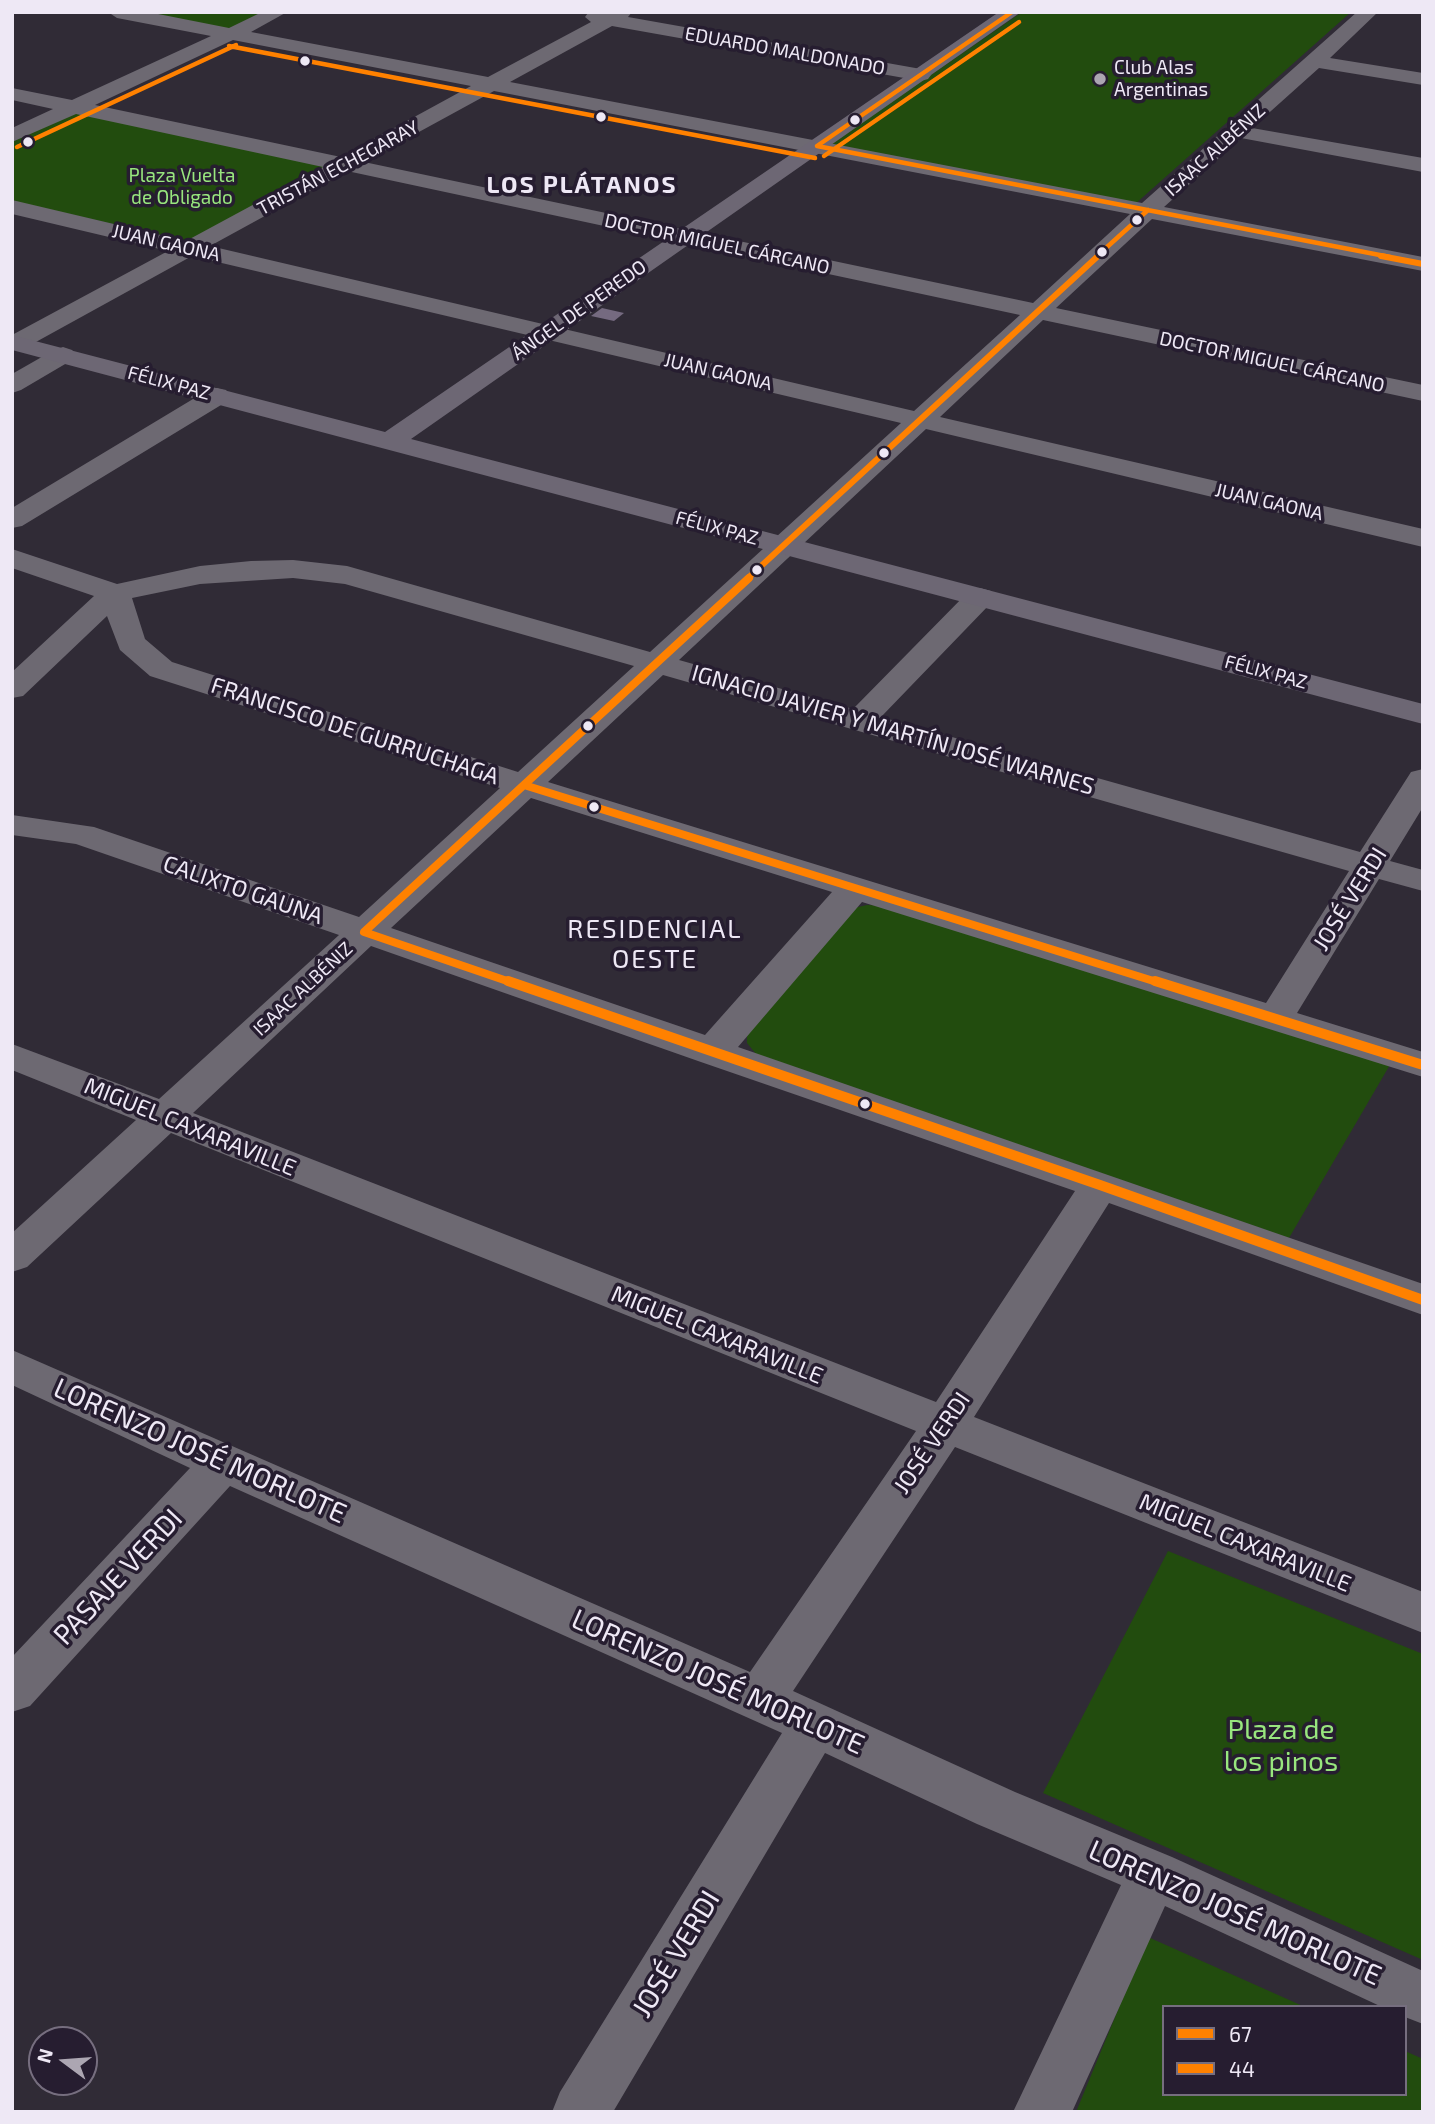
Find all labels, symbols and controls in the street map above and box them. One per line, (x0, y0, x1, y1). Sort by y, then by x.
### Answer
street label: EDUARDO MALDONADO (683, 22, 887, 80)
unlabelled marker (298, 54, 312, 68)
place label: Club Alas Argentinas (1114, 57, 1208, 101)
marker: Club Alas Argentinas (1092, 71, 1108, 87)
street label: ISAAC ALBÉNIZ (1160, 99, 1270, 201)
unlabelled marker (594, 110, 608, 124)
unlabelled marker (848, 113, 862, 127)
street label: TRISTÁN ECHEGARAY (253, 116, 423, 220)
unlabelled marker (21, 135, 35, 149)
park label: Plaza Vuelta de Obligado (129, 165, 235, 209)
district label: LOS PLÁTANOS (488, 171, 676, 199)
street label: DOCTOR MIGUEL CÁRCANO (602, 209, 832, 279)
unlabelled marker (1130, 213, 1144, 227)
street label: JUAN GAONA (110, 220, 222, 266)
unlabelled marker (1095, 245, 1109, 259)
street label: ÁNGEL DE PEREDO (507, 255, 651, 365)
street label: DOCTOR MIGUEL CÁRCANO (1157, 327, 1387, 397)
street label: JUAN GAONA (662, 349, 774, 395)
street label: FÉLIX PAZ (125, 361, 213, 405)
unlabelled marker (877, 446, 891, 460)
street label: JUAN GAONA (1213, 479, 1325, 525)
street label: FÉLIX PAZ (673, 506, 761, 550)
unlabelled marker (750, 563, 764, 577)
street label: FÉLIX PAZ (1222, 650, 1310, 694)
street label: IGNACIO JAVIER Y MARTÍN JOSÉ WARNES (689, 659, 1097, 801)
street label: FRANCISCO DE GURRUCHAGA (208, 671, 502, 791)
unlabelled marker (581, 719, 595, 733)
unlabelled marker (587, 800, 601, 814)
street label: JOSÉ VERDI (1307, 842, 1393, 956)
street label: CALIXTO GAUNA (159, 850, 327, 930)
district label: RESIDENCIAL OESTE (569, 913, 741, 974)
street label: ISAAC ALBÉNIZ (249, 937, 357, 1041)
street label: MIGUEL CAXARAVILLE (80, 1072, 300, 1182)
unlabelled marker (858, 1097, 872, 1111)
street label: MIGUEL CAXARAVILLE (607, 1280, 827, 1390)
street label: LORENZO JOSÉ MORLOTE (49, 1371, 351, 1531)
street label: JOSÉ VERDI (888, 1387, 976, 1499)
street label: MIGUEL CAXARAVILLE (1135, 1488, 1355, 1598)
street label: PASAJE VERDI (47, 1502, 189, 1652)
street label: LORENZO JOSÉ MORLOTE (567, 1602, 869, 1762)
park label: Plaza de los pinos (1224, 1713, 1338, 1779)
street label: LORENZO JOSÉ MORLOTE (1084, 1833, 1386, 1993)
street label: JOSÉ VERDI (625, 1885, 727, 2023)
legend (1162, 2005, 1407, 2096)
text: 67 (1229, 2021, 1252, 2046)
north arrow (28, 2026, 98, 2096)
text: N (31, 2046, 57, 2065)
text: 44 (1229, 2056, 1255, 2081)

